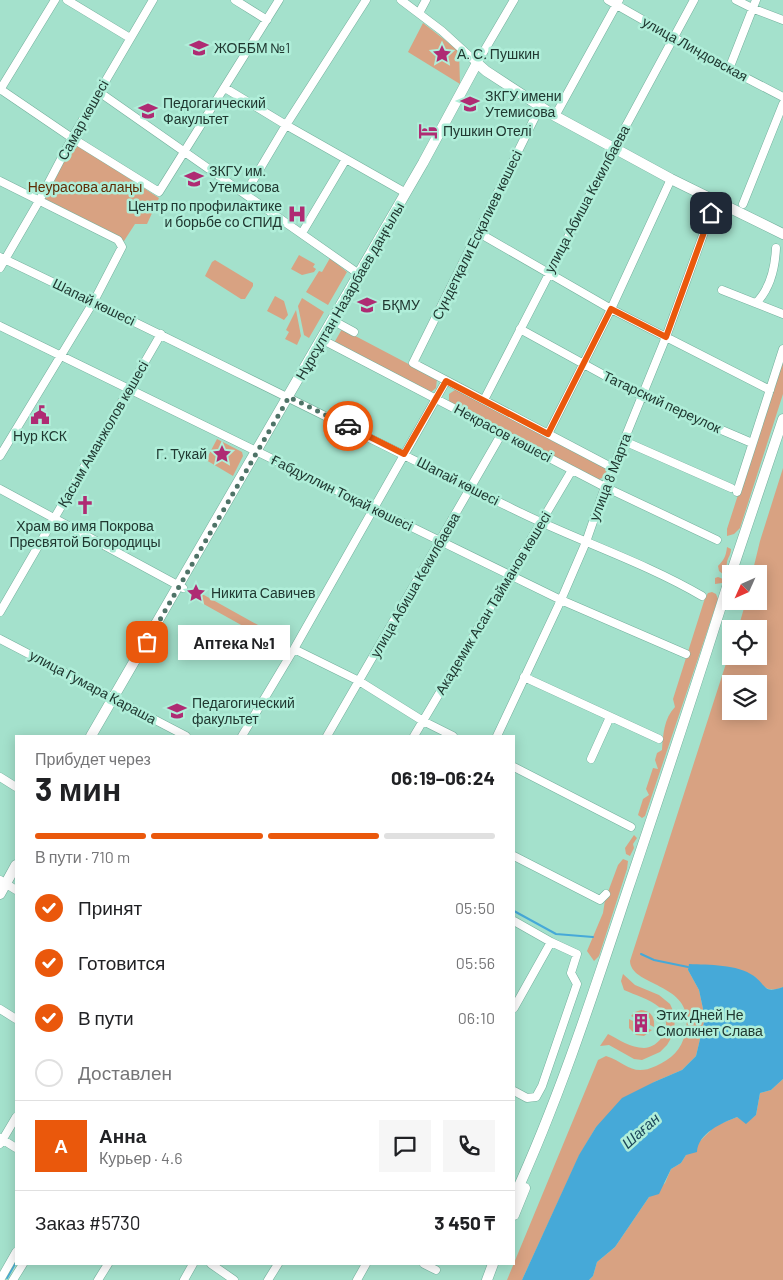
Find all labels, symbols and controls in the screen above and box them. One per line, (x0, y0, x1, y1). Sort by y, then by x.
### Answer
street label: улица Линдовская (639, 13, 751, 85)
school or university icon: ЖОББМ №1 (188, 37, 210, 59)
place label: ЖОББМ №1 (214, 39, 290, 56)
place icon: А. С. Пушкин (431, 43, 453, 65)
place label: А. С. Пушкин (457, 45, 540, 62)
street label: Самар көшесі (54, 77, 112, 163)
place label: ЗКГУ имени Утемисова (485, 87, 562, 120)
school or university icon: ЗКГУ имени Утемисова (459, 93, 481, 115)
place label: Педогагический Факультет (163, 94, 266, 127)
school or university icon: Педогагический Факультет (137, 100, 159, 122)
hotel icon: Пушкин Отелі (417, 120, 439, 142)
place label: Пушкин Отелі (443, 122, 532, 139)
street label: улица Абиша Кекилбаева (540, 122, 633, 275)
street label: Сүндетқали Есқалиев көшесі (428, 147, 525, 322)
place label: ЗКГУ им. Утемисова (209, 162, 280, 195)
school or university icon: ЗКГУ им. Утемисова (183, 168, 205, 190)
park label: Неурасова алаңы (28, 178, 142, 195)
pin (690, 192, 732, 234)
place label: Центр по профилактике и борьбе со СПИД (128, 197, 283, 230)
street label: Нұрсұлтан Назарбаев даңғылы (292, 199, 407, 382)
icon: home (697, 199, 725, 227)
hospital icon: Центр по профилактике и борьбе со СПИД (286, 203, 308, 225)
street label: Шапай көшесі (50, 274, 138, 329)
school or university icon: БҚМУ (356, 294, 378, 316)
place label: БҚМУ (382, 296, 420, 313)
street label: Қасым Аманжолов көшесі (54, 358, 151, 510)
street label: Татарский переулок (600, 367, 725, 437)
street label: Некрасов көшесі (452, 400, 555, 465)
courier (323, 401, 373, 451)
public building icon: Нур КСК (29, 404, 51, 426)
icon: car (334, 412, 362, 440)
place label: Нур КСК (13, 427, 68, 444)
street label: улица 8 Марта (585, 430, 634, 523)
place icon: Г. Тукай (211, 443, 233, 465)
place label: Г. Тукай (156, 445, 207, 462)
street label: Ғабдуллин Тоқай көшесі (269, 451, 416, 534)
street label: Шапай көшесі (414, 453, 502, 508)
church icon: Храм во имя Покрова Пресвятой Богородицы (74, 494, 96, 516)
street label: Академик Асан Тайманов көшесі (431, 508, 554, 697)
street label: улица Абиша Кекилбаева (366, 509, 463, 660)
place label: Храм во имя Покрова Пресвятой Богородицы (9, 517, 161, 550)
north arrow (722, 565, 768, 610)
map controls (722, 565, 767, 720)
place icon: Никита Савичев (185, 582, 207, 604)
place label: Никита Савичев (211, 584, 316, 601)
button: locate (722, 620, 767, 665)
pin (126, 621, 168, 663)
callout: Аптека №1 (177, 624, 290, 660)
icon: bag (133, 628, 161, 656)
text: Аптека №1 (193, 633, 275, 652)
street label: улица Гумара Караша (27, 646, 160, 727)
button: layers (722, 675, 767, 720)
place label: Педагогический факультет (192, 694, 295, 727)
school or university icon: Педагогический факультет (166, 700, 188, 722)
text: Прибудет через (35, 749, 151, 768)
text: 06:19–06:24 (391, 766, 495, 789)
text: 3 мин (35, 769, 121, 807)
text: В пути · 710 m (35, 847, 130, 866)
icon: check (35, 894, 63, 922)
text: Принят (78, 896, 142, 919)
text: 05:50 (455, 898, 495, 917)
icon: check (35, 949, 63, 977)
text: Готовится (78, 951, 165, 974)
text: 05:56 (456, 953, 495, 972)
icon: check (35, 1004, 63, 1032)
text: В пути (78, 1006, 134, 1029)
place label: Этих Дней Не Смолкнет Слава (656, 1006, 763, 1039)
text: 06:10 (458, 1008, 495, 1027)
building icon: Этих Дней Не Смолкнет Слава (630, 1012, 652, 1034)
text: Доставлен (78, 1061, 172, 1084)
water label: Шаған (618, 1109, 663, 1152)
button: chat (379, 1120, 431, 1172)
button: phone (443, 1120, 495, 1172)
text: Анна (99, 1124, 146, 1147)
text: А (54, 1134, 68, 1157)
text: Курьер · 4.6 (99, 1148, 182, 1167)
text: Заказ #5730 (35, 1211, 140, 1234)
text: 3 450 ₸ (434, 1211, 495, 1234)

